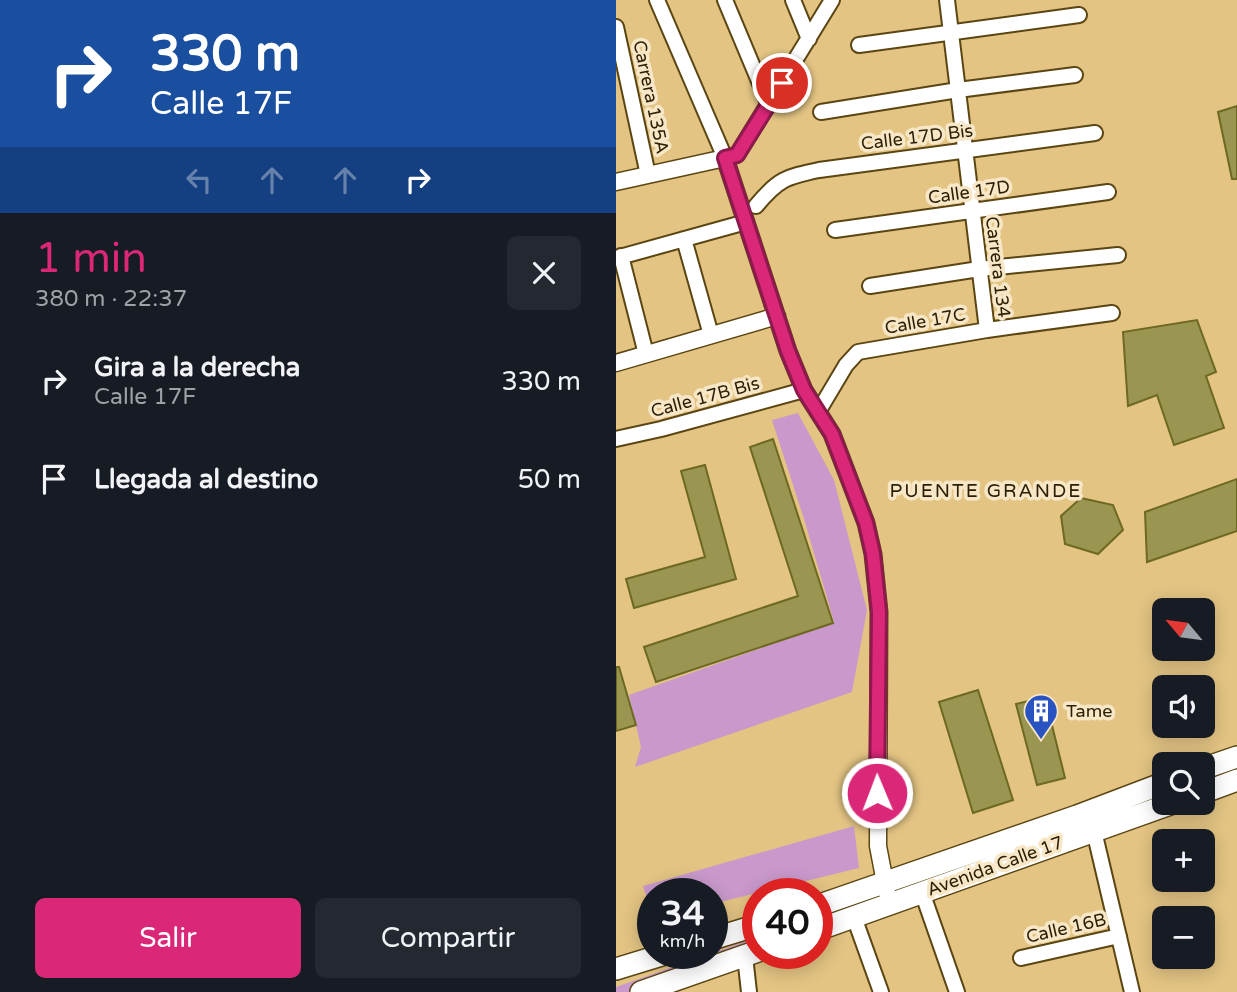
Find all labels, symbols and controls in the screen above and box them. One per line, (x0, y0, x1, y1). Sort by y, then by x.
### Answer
text: 330 m (150, 25, 300, 84)
icon: right (35, 28, 126, 119)
street label: Carrera 135A (628, 38, 674, 156)
pin (752, 53, 812, 113)
icon: arrive (763, 64, 801, 102)
text: Calle 17F (150, 85, 292, 123)
street label: Calle 17D Bis (860, 119, 974, 155)
icon: left (180, 161, 218, 199)
icon: ahead (253, 161, 291, 199)
icon: ahead (326, 161, 364, 199)
icon: right (399, 161, 437, 199)
street label: Calle 17D (927, 175, 1011, 209)
street label: Carrera 134 (981, 215, 1015, 319)
text: 1 min (35, 233, 147, 284)
button: close (507, 236, 581, 310)
text: 380 m · 22:37 (35, 285, 187, 313)
street label: Calle 17C (883, 303, 967, 339)
text: Gira a la derecha (94, 352, 300, 383)
icon: right (35, 362, 73, 400)
text: 330 m (501, 366, 581, 397)
street label: Calle 17B Bis (648, 372, 762, 422)
text: Calle 17F (94, 383, 196, 411)
icon: arrive (35, 460, 73, 498)
text: Llegada al destino (94, 464, 318, 495)
text: 50 m (518, 464, 581, 495)
district label: PUENTE GRANDE (890, 480, 1082, 502)
north arrow (1152, 598, 1214, 662)
map controls (1152, 598, 1215, 969)
button: sound (1152, 675, 1215, 738)
building icon: Tame (1022, 692, 1060, 741)
place label: Tame (1066, 700, 1112, 722)
button: search (1152, 752, 1215, 815)
position arrow (840, 756, 914, 830)
button: + (1152, 829, 1215, 892)
street label: Avenida Calle 17 (924, 831, 1066, 901)
speed limit sign: 40 (742, 878, 833, 969)
text: 34 (661, 893, 704, 935)
button: Salir (35, 898, 301, 978)
button: Compartir (315, 898, 581, 978)
button: − (1152, 906, 1215, 969)
street label: Calle 16B (1024, 908, 1108, 948)
text: km/h (660, 930, 705, 952)

